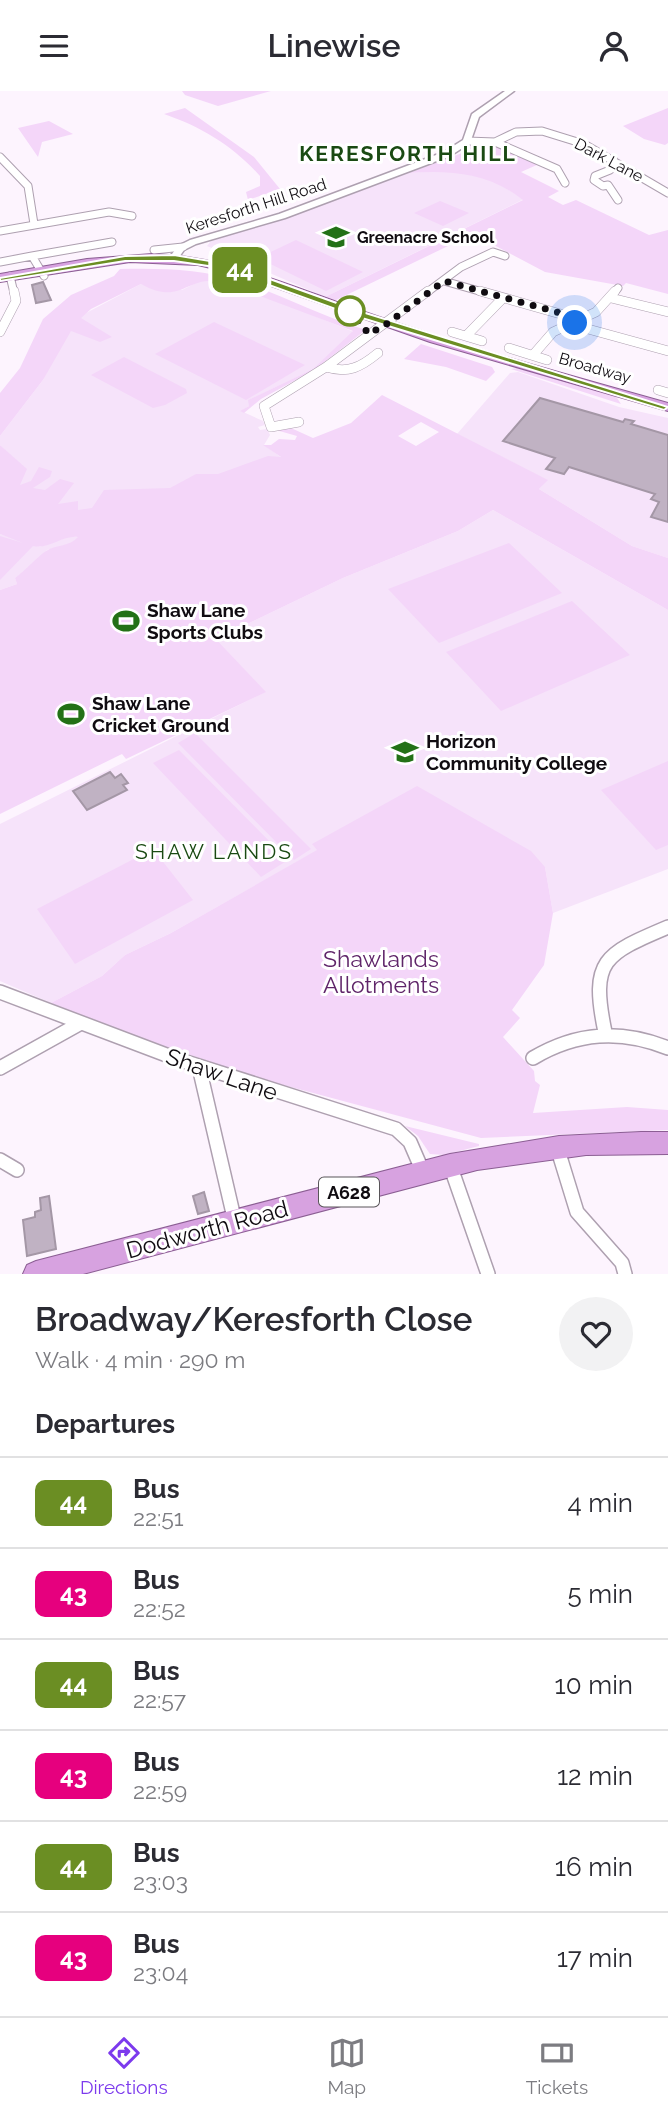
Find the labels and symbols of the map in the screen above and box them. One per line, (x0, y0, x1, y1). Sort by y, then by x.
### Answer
street label: Dark Lane (571, 134, 647, 186)
district label: KERESFORTH HILL (299, 141, 517, 166)
street label: Keresforth Hill Road (183, 174, 329, 238)
school or university icon: Greenacre School (321, 222, 351, 252)
place label: Greenacre School (357, 228, 495, 247)
line badge: 44 (208, 247, 272, 293)
unlabelled marker (335, 296, 365, 326)
your location (557, 305, 592, 340)
street label: Broadway (557, 349, 634, 387)
place label: Shaw Lane Sports Clubs (147, 599, 263, 643)
sports icon: Shaw Lane Sports Clubs (111, 606, 141, 636)
place label: Shaw Lane Cricket Ground (92, 692, 229, 736)
sports icon: Shaw Lane Cricket Ground (56, 699, 86, 729)
place label: Horizon Community College (426, 730, 607, 774)
school or university icon: Horizon Community College (390, 737, 420, 767)
district label: SHAW LANDS (135, 839, 293, 864)
park label: Shawlands Allotments (323, 945, 439, 998)
street label: Shaw Lane (163, 1042, 281, 1106)
road number: A628 (319, 1177, 379, 1207)
street label: Dodworth Road (123, 1194, 291, 1264)

